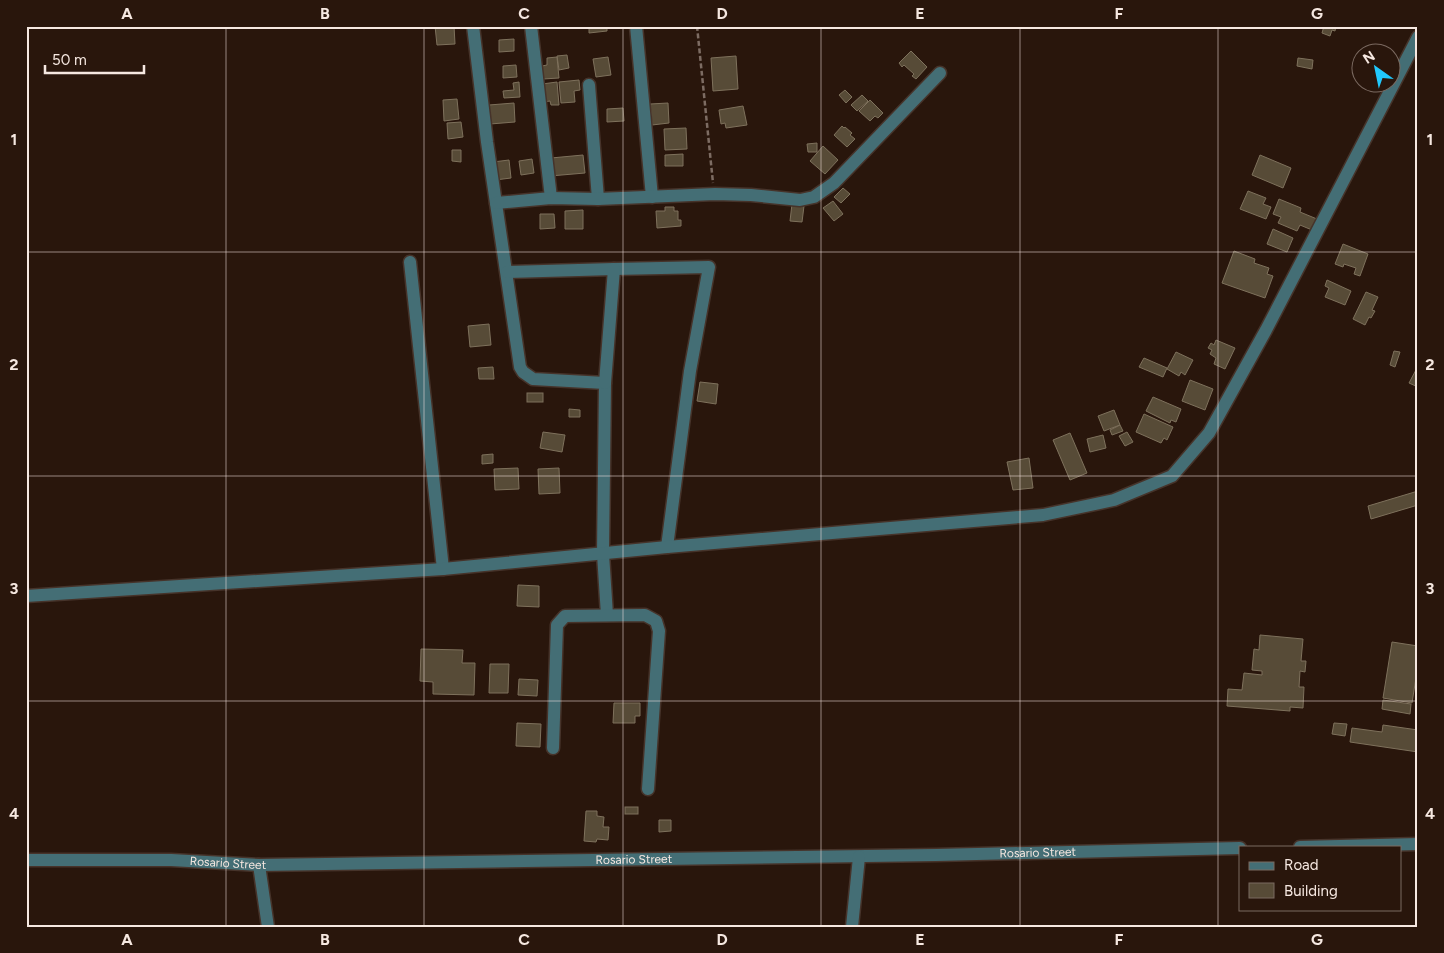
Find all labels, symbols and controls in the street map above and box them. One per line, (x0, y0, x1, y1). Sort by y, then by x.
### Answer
text: A (121, 4, 133, 23)
text: B (320, 4, 330, 23)
text: C (518, 4, 530, 23)
text: D (716, 4, 728, 23)
text: E (915, 4, 925, 23)
text: F (1115, 4, 1124, 23)
text: G (1311, 4, 1323, 23)
scale bar (45, 42, 144, 74)
north arrow (1352, 42, 1402, 92)
text: N (1360, 47, 1378, 68)
text: 50 m (52, 51, 87, 69)
text: 1 (11, 130, 17, 149)
text: 1 (1427, 130, 1433, 149)
text: 2 (9, 355, 19, 374)
text: 2 (1425, 355, 1435, 374)
text: 3 (10, 579, 19, 598)
text: 3 (1426, 579, 1435, 598)
text: 4 (9, 804, 19, 823)
text: 4 (1425, 804, 1435, 823)
street label: Rosario Street (999, 845, 1077, 861)
legend (1239, 846, 1402, 910)
street label: Rosario Street (595, 852, 673, 867)
street label: Rosario Street (189, 854, 267, 872)
text: Road (1284, 856, 1319, 874)
text: Building (1284, 882, 1338, 900)
text: A (121, 930, 133, 949)
text: B (320, 930, 330, 949)
text: C (518, 930, 530, 949)
text: D (716, 930, 728, 949)
text: E (915, 930, 925, 949)
text: F (1115, 930, 1124, 949)
text: G (1311, 930, 1323, 949)

